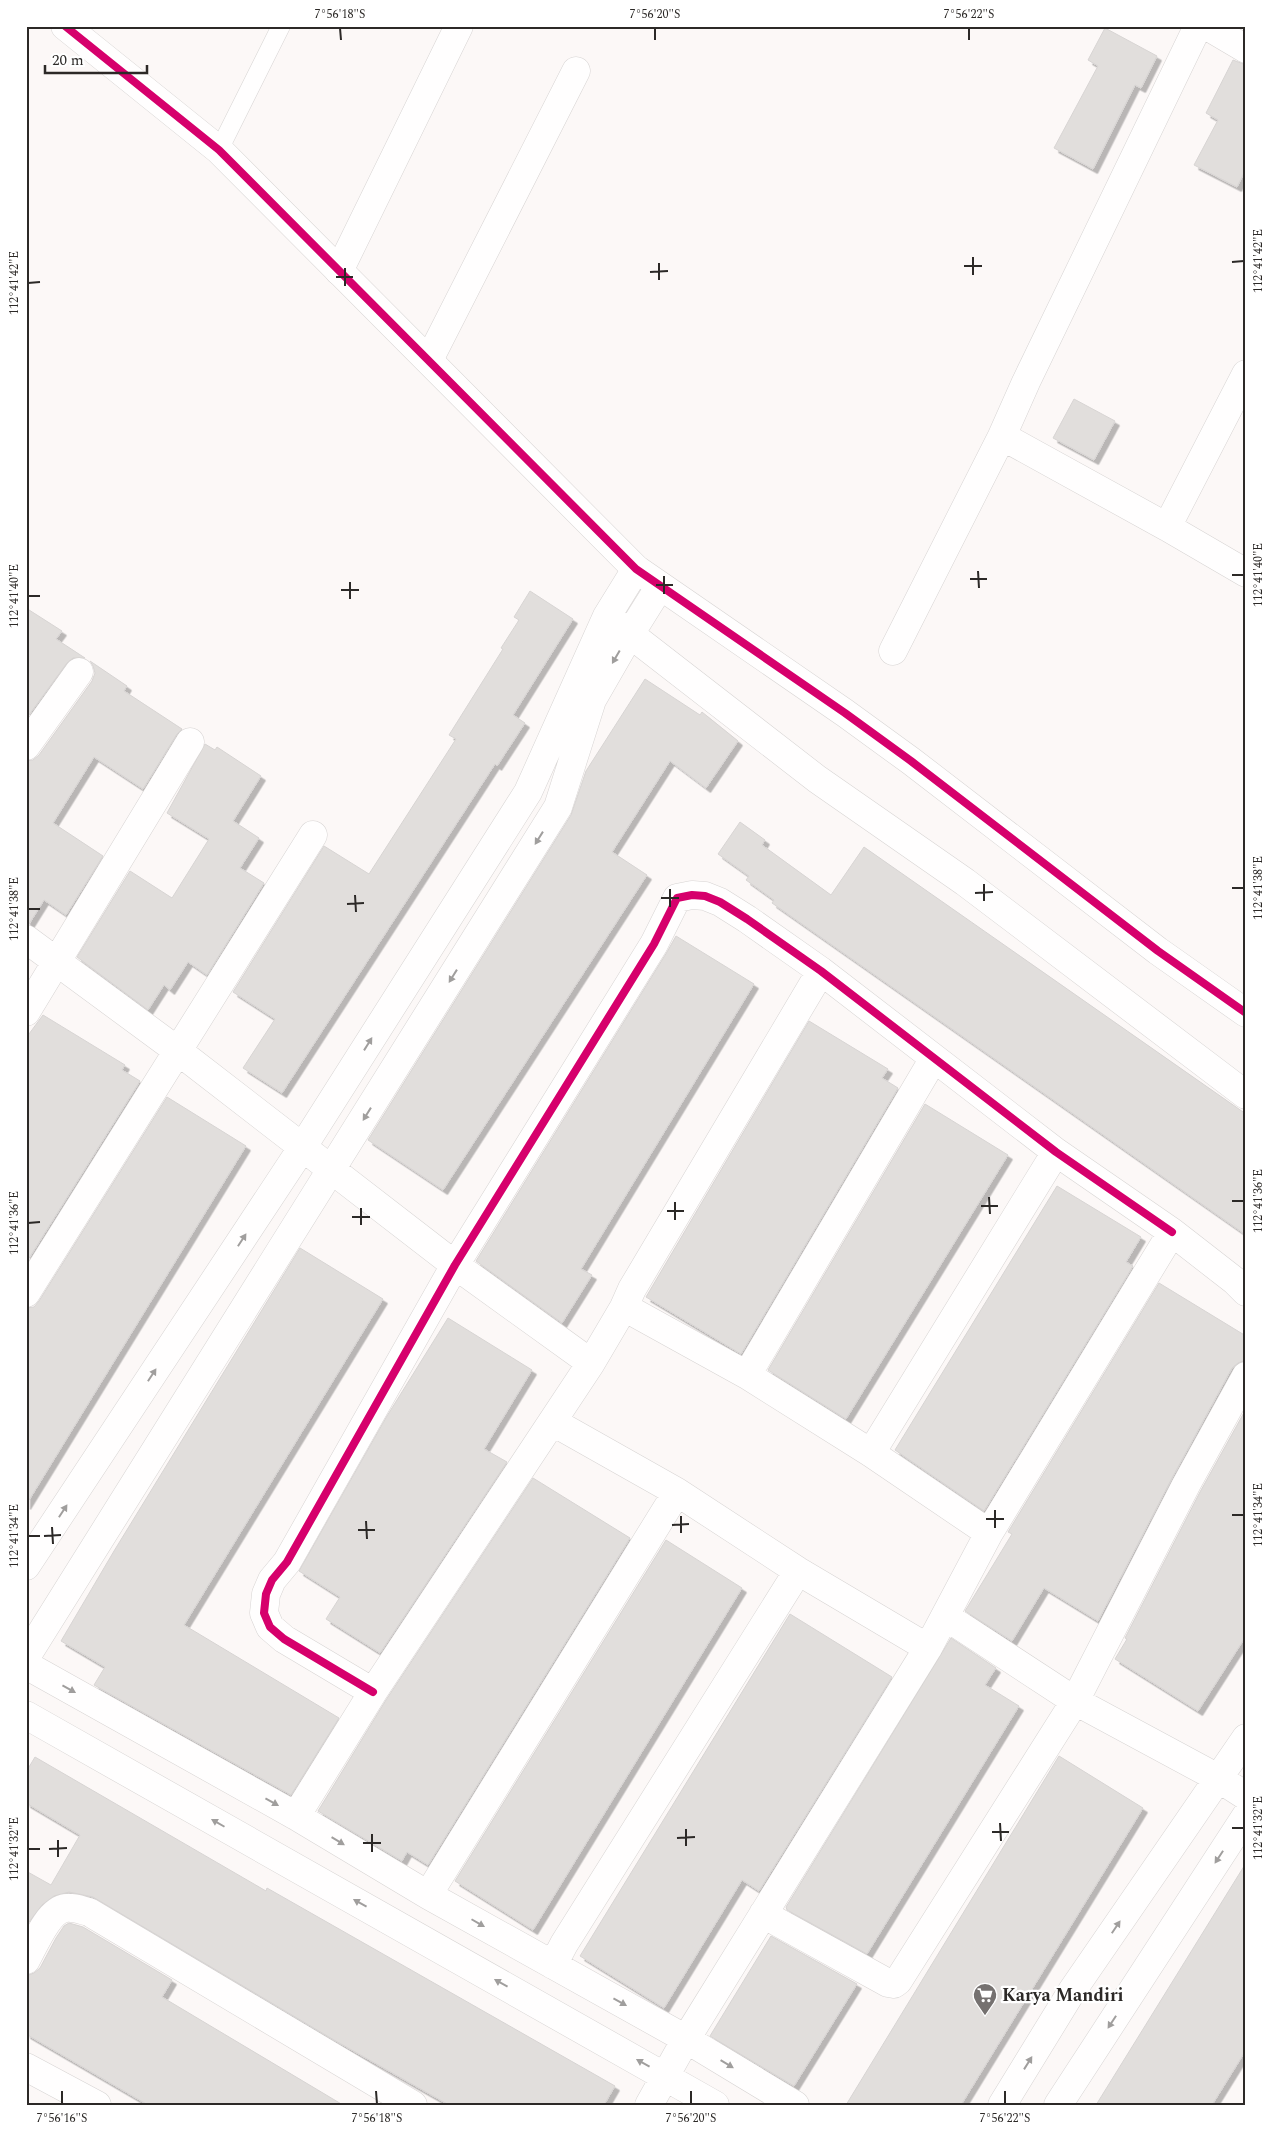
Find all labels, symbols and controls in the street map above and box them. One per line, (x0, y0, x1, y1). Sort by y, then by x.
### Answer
text: 7°56'18"S (315, 5, 365, 24)
text: 7°56'20"S (630, 5, 680, 24)
text: 7°56'22"S (944, 5, 994, 24)
scale bar (45, 42, 148, 74)
text: 20 m (52, 49, 84, 72)
text: 112°41'42"E (1249, 229, 1268, 293)
text: 112°41'42"E (5, 251, 24, 315)
text: 112°41'40"E (1249, 543, 1268, 607)
text: 112°41'40"E (5, 564, 24, 628)
one-way arrow (612, 651, 621, 664)
one-way arrow (534, 831, 543, 844)
text: 112°41'38"E (1249, 856, 1268, 920)
text: 112°41'38"E (5, 877, 24, 941)
one-way arrow (448, 969, 458, 982)
one-way arrow (363, 1038, 373, 1051)
one-way arrow (363, 1107, 372, 1120)
text: 112°41'36"E (1249, 1169, 1268, 1233)
text: 112°41'36"E (5, 1191, 24, 1255)
one-way arrow (237, 1233, 246, 1246)
one-way arrow (147, 1369, 157, 1382)
text: 112°41'34"E (1249, 1483, 1268, 1547)
text: 112°41'34"E (5, 1504, 24, 1568)
one-way arrow (58, 1504, 68, 1518)
one-way arrow (61, 1685, 76, 1693)
text: 112°41'32"E (1249, 1796, 1268, 1860)
one-way arrow (265, 1798, 279, 1807)
text: 112°41'32"E (5, 1817, 24, 1881)
one-way arrow (212, 1819, 225, 1828)
one-way arrow (331, 1836, 344, 1845)
one-way arrow (1214, 1850, 1224, 1863)
one-way arrow (353, 1899, 366, 1908)
one-way arrow (471, 1919, 486, 1927)
one-way arrow (1111, 1920, 1121, 1934)
one-way arrow (494, 1979, 509, 1987)
supermarket icon: Karya Mandiri (972, 1982, 998, 2016)
place label: Karya Mandiri (1002, 1982, 1124, 2009)
one-way arrow (613, 1998, 627, 2007)
one-way arrow (1107, 2015, 1116, 2029)
one-way arrow (1023, 2057, 1032, 2070)
one-way arrow (636, 2058, 650, 2067)
one-way arrow (721, 2059, 734, 2068)
text: 7°56'16"S (37, 2109, 87, 2128)
text: 7°56'18"S (352, 2109, 402, 2128)
text: 7°56'20"S (666, 2109, 716, 2128)
text: 7°56'22"S (980, 2109, 1030, 2128)

